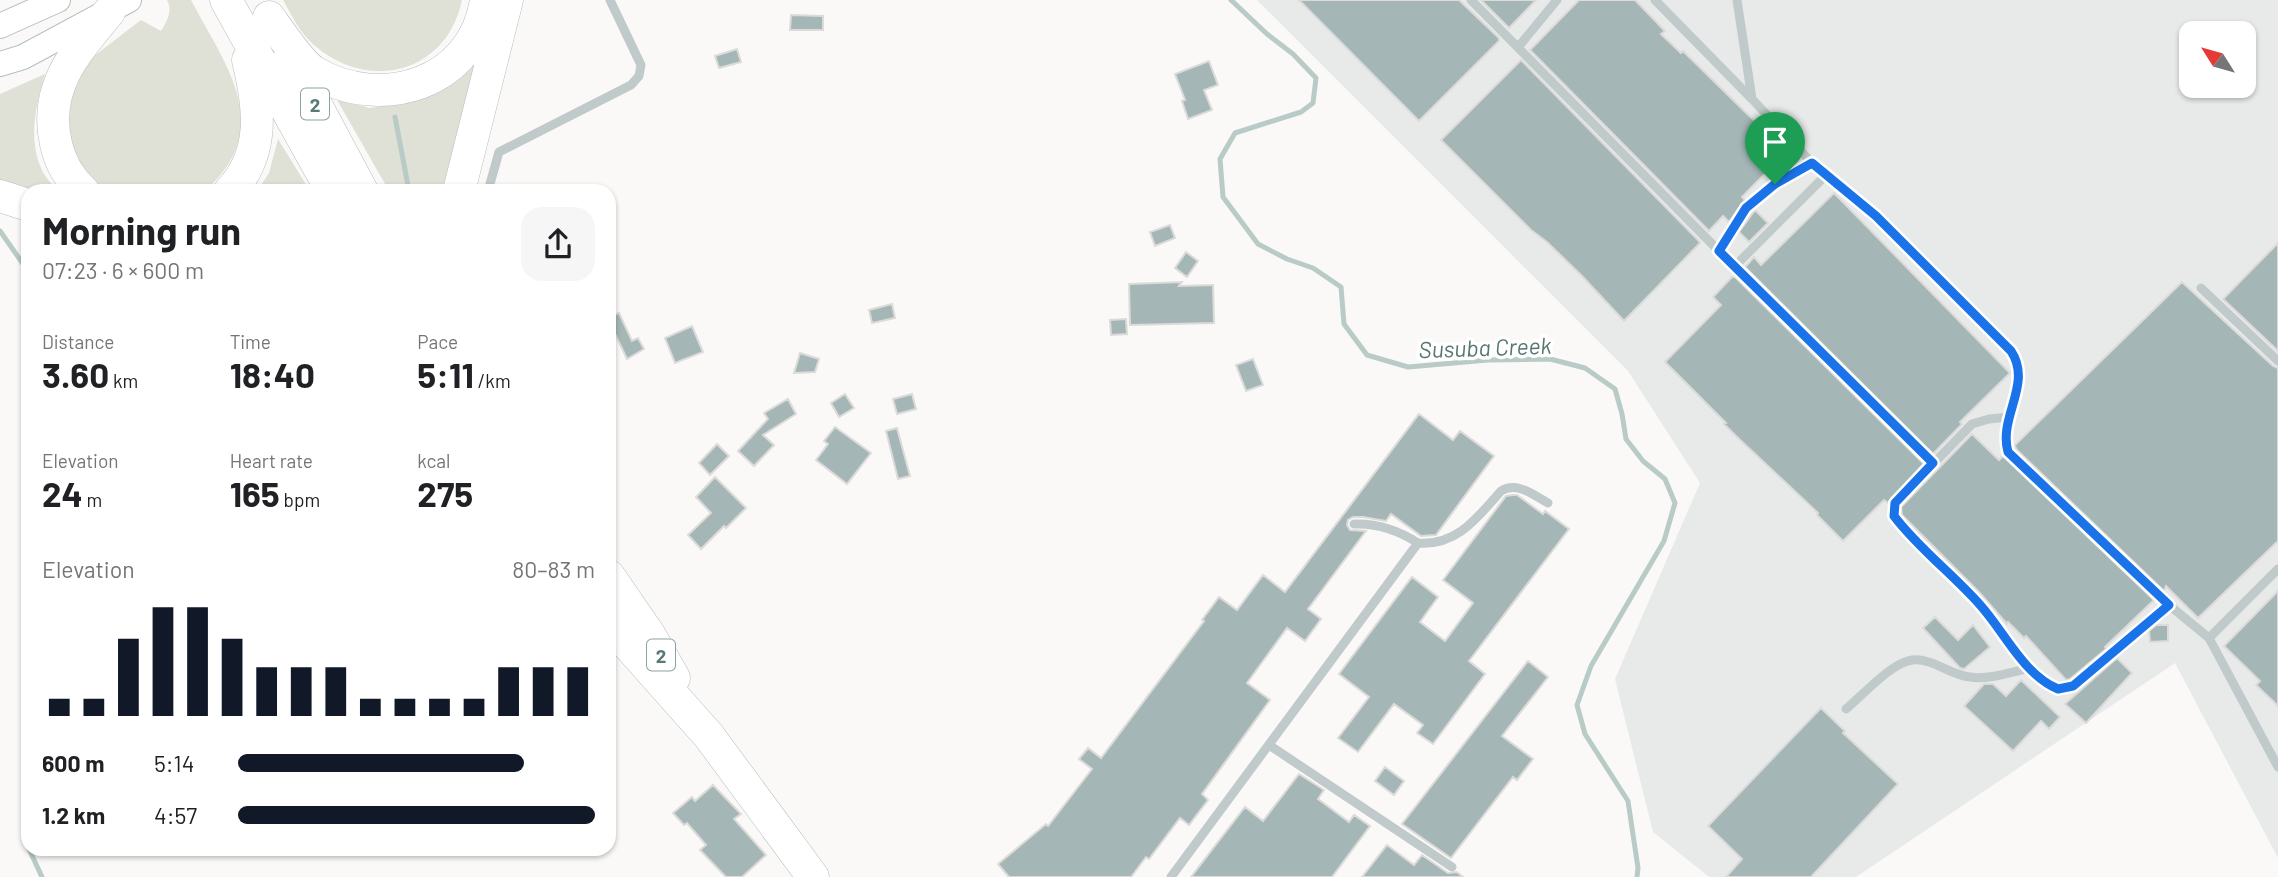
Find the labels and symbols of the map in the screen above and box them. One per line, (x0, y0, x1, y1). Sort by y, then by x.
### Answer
north arrow (2179, 21, 2256, 98)
road number: 2 (301, 88, 329, 120)
pin (1745, 112, 1805, 184)
water label: Susuba Creek (1418, 331, 1552, 363)
road number: 2 (647, 640, 675, 670)

